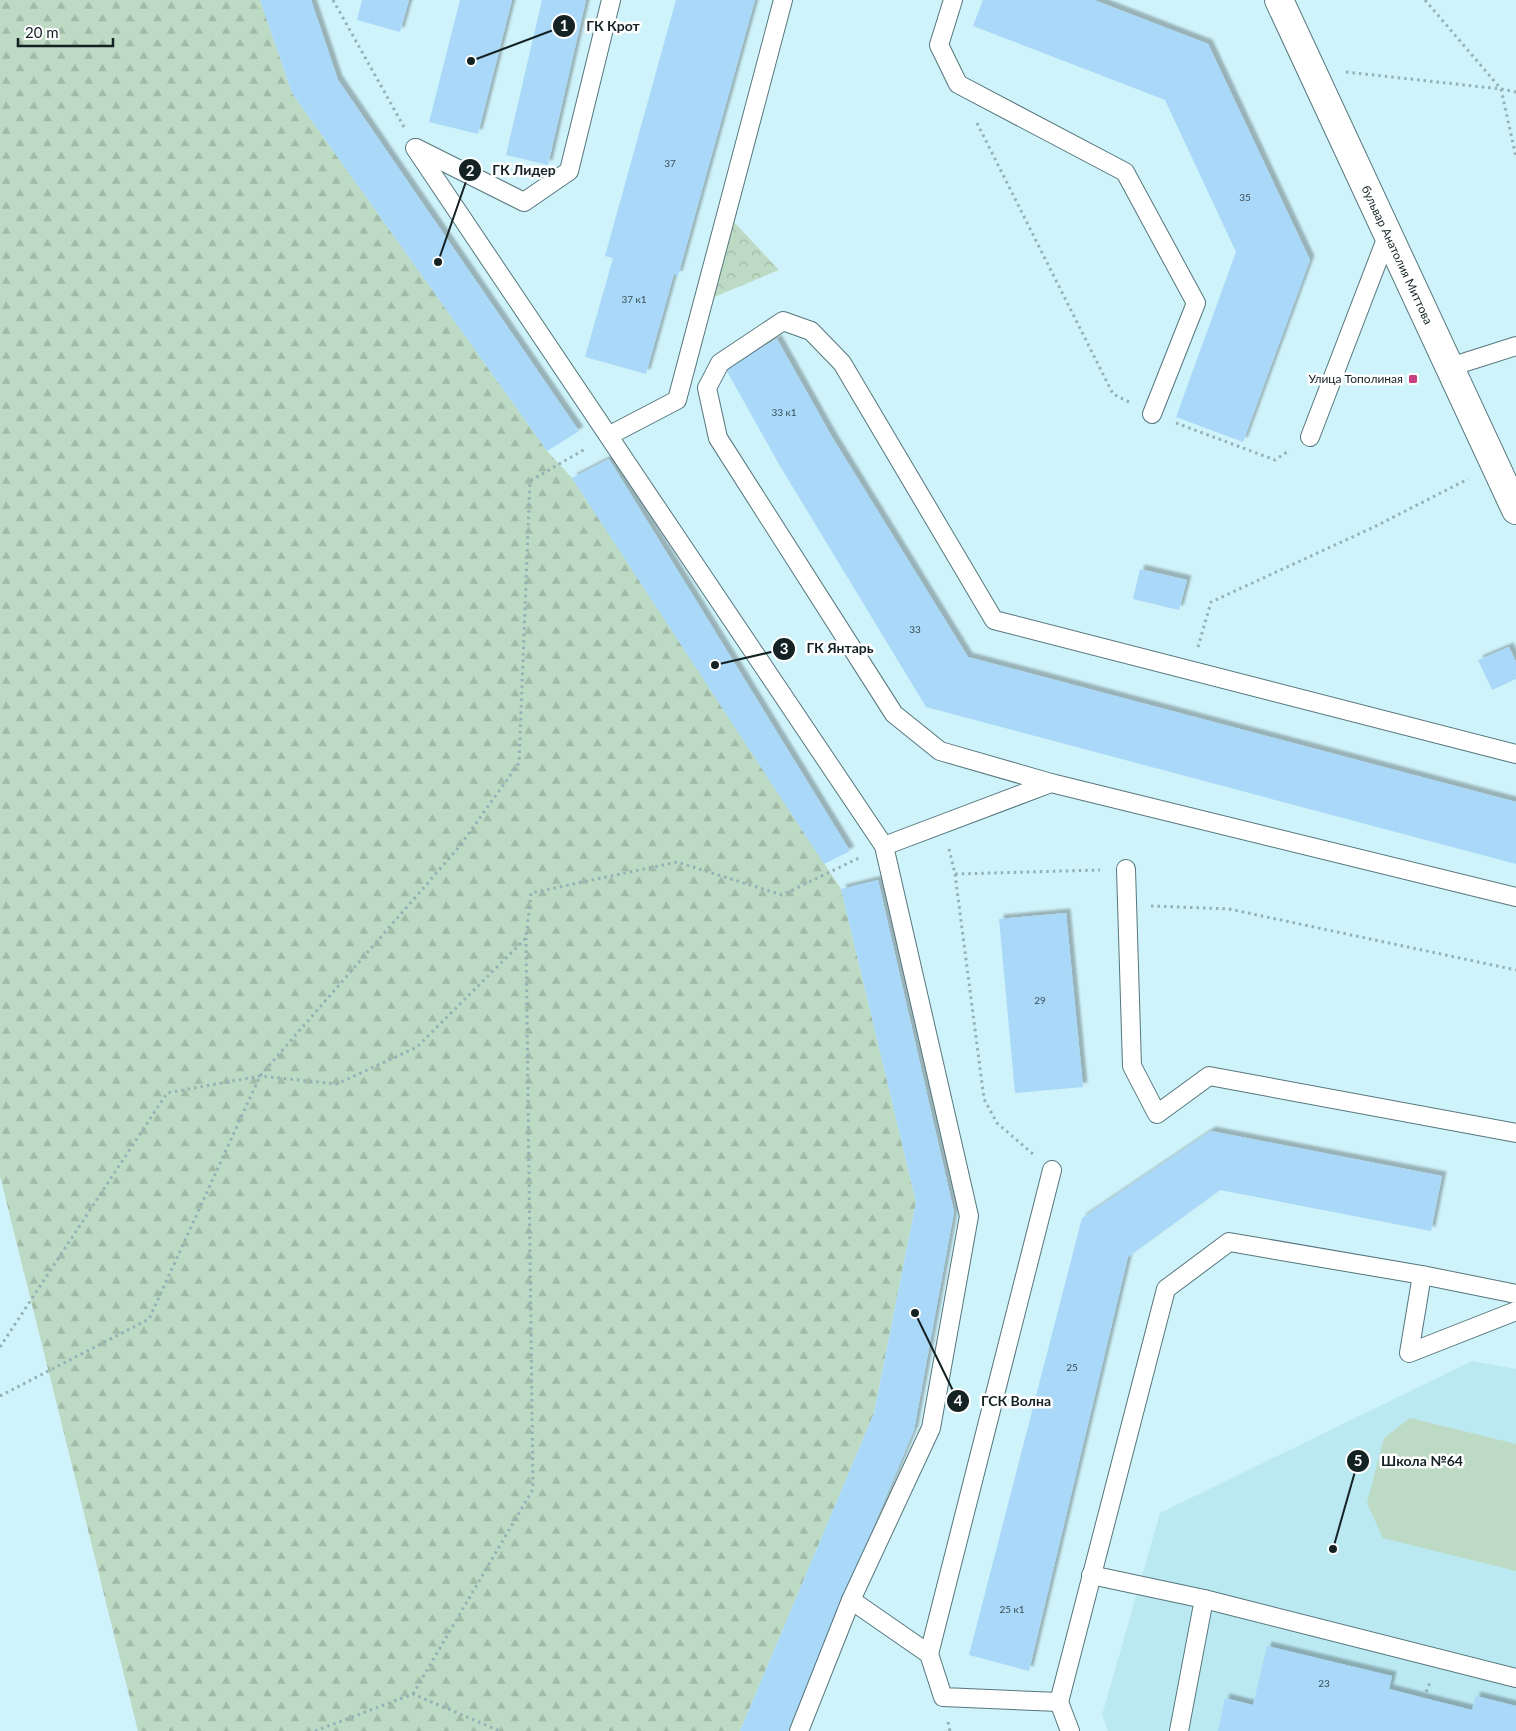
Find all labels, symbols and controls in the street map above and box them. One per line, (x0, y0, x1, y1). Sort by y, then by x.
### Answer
callout: ГК Крот (551, 11, 650, 40)
scale bar (18, 15, 112, 47)
text: 1 (560, 16, 568, 34)
text: ГК Крот (586, 17, 640, 34)
text: 20 m (25, 23, 59, 41)
callout: ГК Лидер (458, 156, 566, 185)
house number: 37 (664, 157, 676, 169)
text: 2 (466, 161, 475, 179)
text: ГК Лидер (492, 161, 556, 178)
street label: бульвар Анатолия Миттова (1359, 183, 1436, 327)
house number: 35 (1239, 191, 1251, 203)
house number: 37 к1 (621, 293, 647, 305)
place label: Улица Тополиная (1309, 371, 1403, 386)
marker: Улица Тополиная (1407, 373, 1419, 385)
house number: 33 к1 (771, 406, 797, 418)
house number: 33 (909, 623, 921, 635)
callout: ГК Янтарь (772, 634, 884, 663)
text: 3 (780, 639, 788, 657)
text: ГК Янтарь (806, 639, 874, 656)
house number: 29 (1034, 994, 1046, 1006)
house number: 25 (1066, 1361, 1078, 1373)
callout: ГСК Волна (946, 1387, 1061, 1416)
text: 4 (954, 1391, 963, 1409)
text: ГСК Волна (981, 1392, 1051, 1409)
callout: Школа №64 (1346, 1447, 1472, 1476)
text: 5 (1354, 1451, 1362, 1469)
text: Школа №64 (1381, 1452, 1463, 1469)
house number: 25 к1 (999, 1603, 1025, 1615)
house number: 23 (1318, 1677, 1330, 1689)

